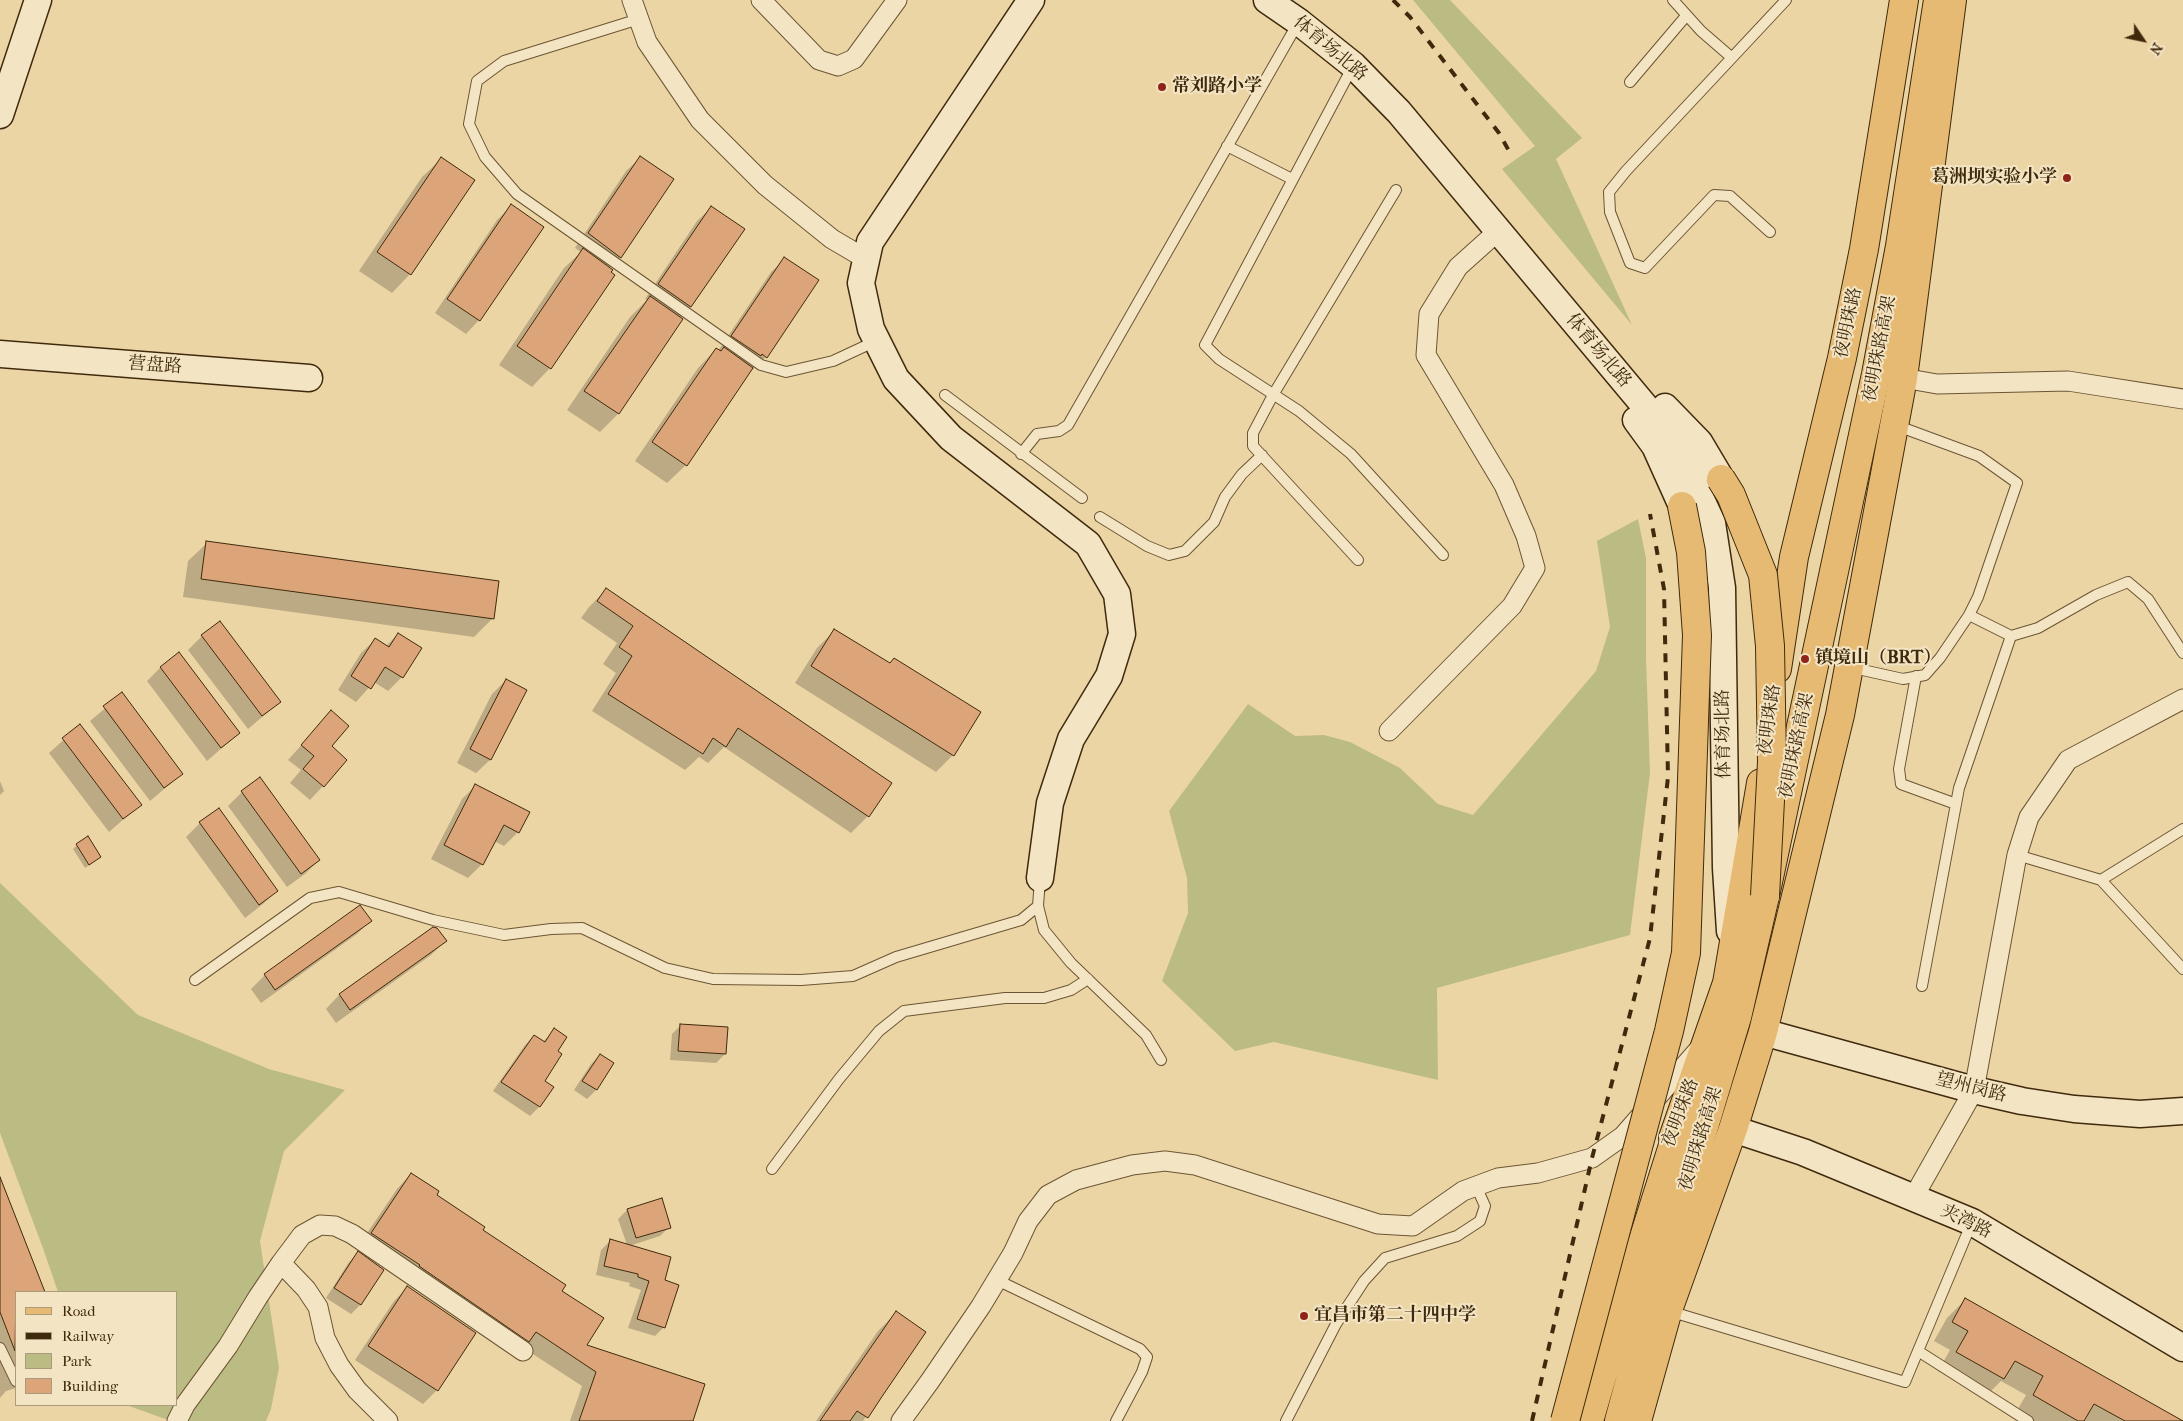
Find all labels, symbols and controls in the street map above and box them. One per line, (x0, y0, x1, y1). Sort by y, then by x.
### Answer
street label: 体育场北路 (1289, 12, 1371, 86)
north arrow (2118, 15, 2168, 65)
text: N (2146, 40, 2166, 58)
place label: 常刘路小学 (1172, 76, 1262, 98)
marker: 常刘路小学 (1156, 81, 1168, 93)
place label: 葛洲坝实验小学 (1931, 167, 2057, 189)
marker: 葛洲坝实验小学 (2061, 172, 2073, 184)
street label: 夜明珠路 (1831, 286, 1867, 360)
street label: 夜明珠路高架 (1859, 294, 1901, 404)
street label: 体育场北路 (1561, 310, 1635, 392)
street label: 营盘路 (127, 353, 183, 379)
place label: 镇境山（BRT） (1815, 648, 1941, 670)
marker: 镇境山（BRT） (1799, 653, 1811, 665)
street label: 夜明珠路 (1754, 683, 1786, 757)
street label: 体育场北路 (1712, 689, 1736, 779)
street label: 夜明珠路高架 (1775, 691, 1819, 801)
street label: 望州岗路 (1933, 1069, 2009, 1107)
street label: 夜明珠路 (1658, 1076, 1704, 1150)
street label: 夜明珠路高架 (1675, 1084, 1727, 1194)
street label: 夹湾路 (1937, 1200, 1995, 1244)
legend (15, 1291, 178, 1406)
text: Road (62, 1302, 95, 1320)
place label: 宜昌市第二十四中学 (1314, 1305, 1476, 1327)
marker: 宜昌市第二十四中学 (1298, 1310, 1310, 1322)
text: Railway (62, 1327, 114, 1345)
text: Park (62, 1352, 92, 1370)
text: Building (62, 1377, 118, 1395)

